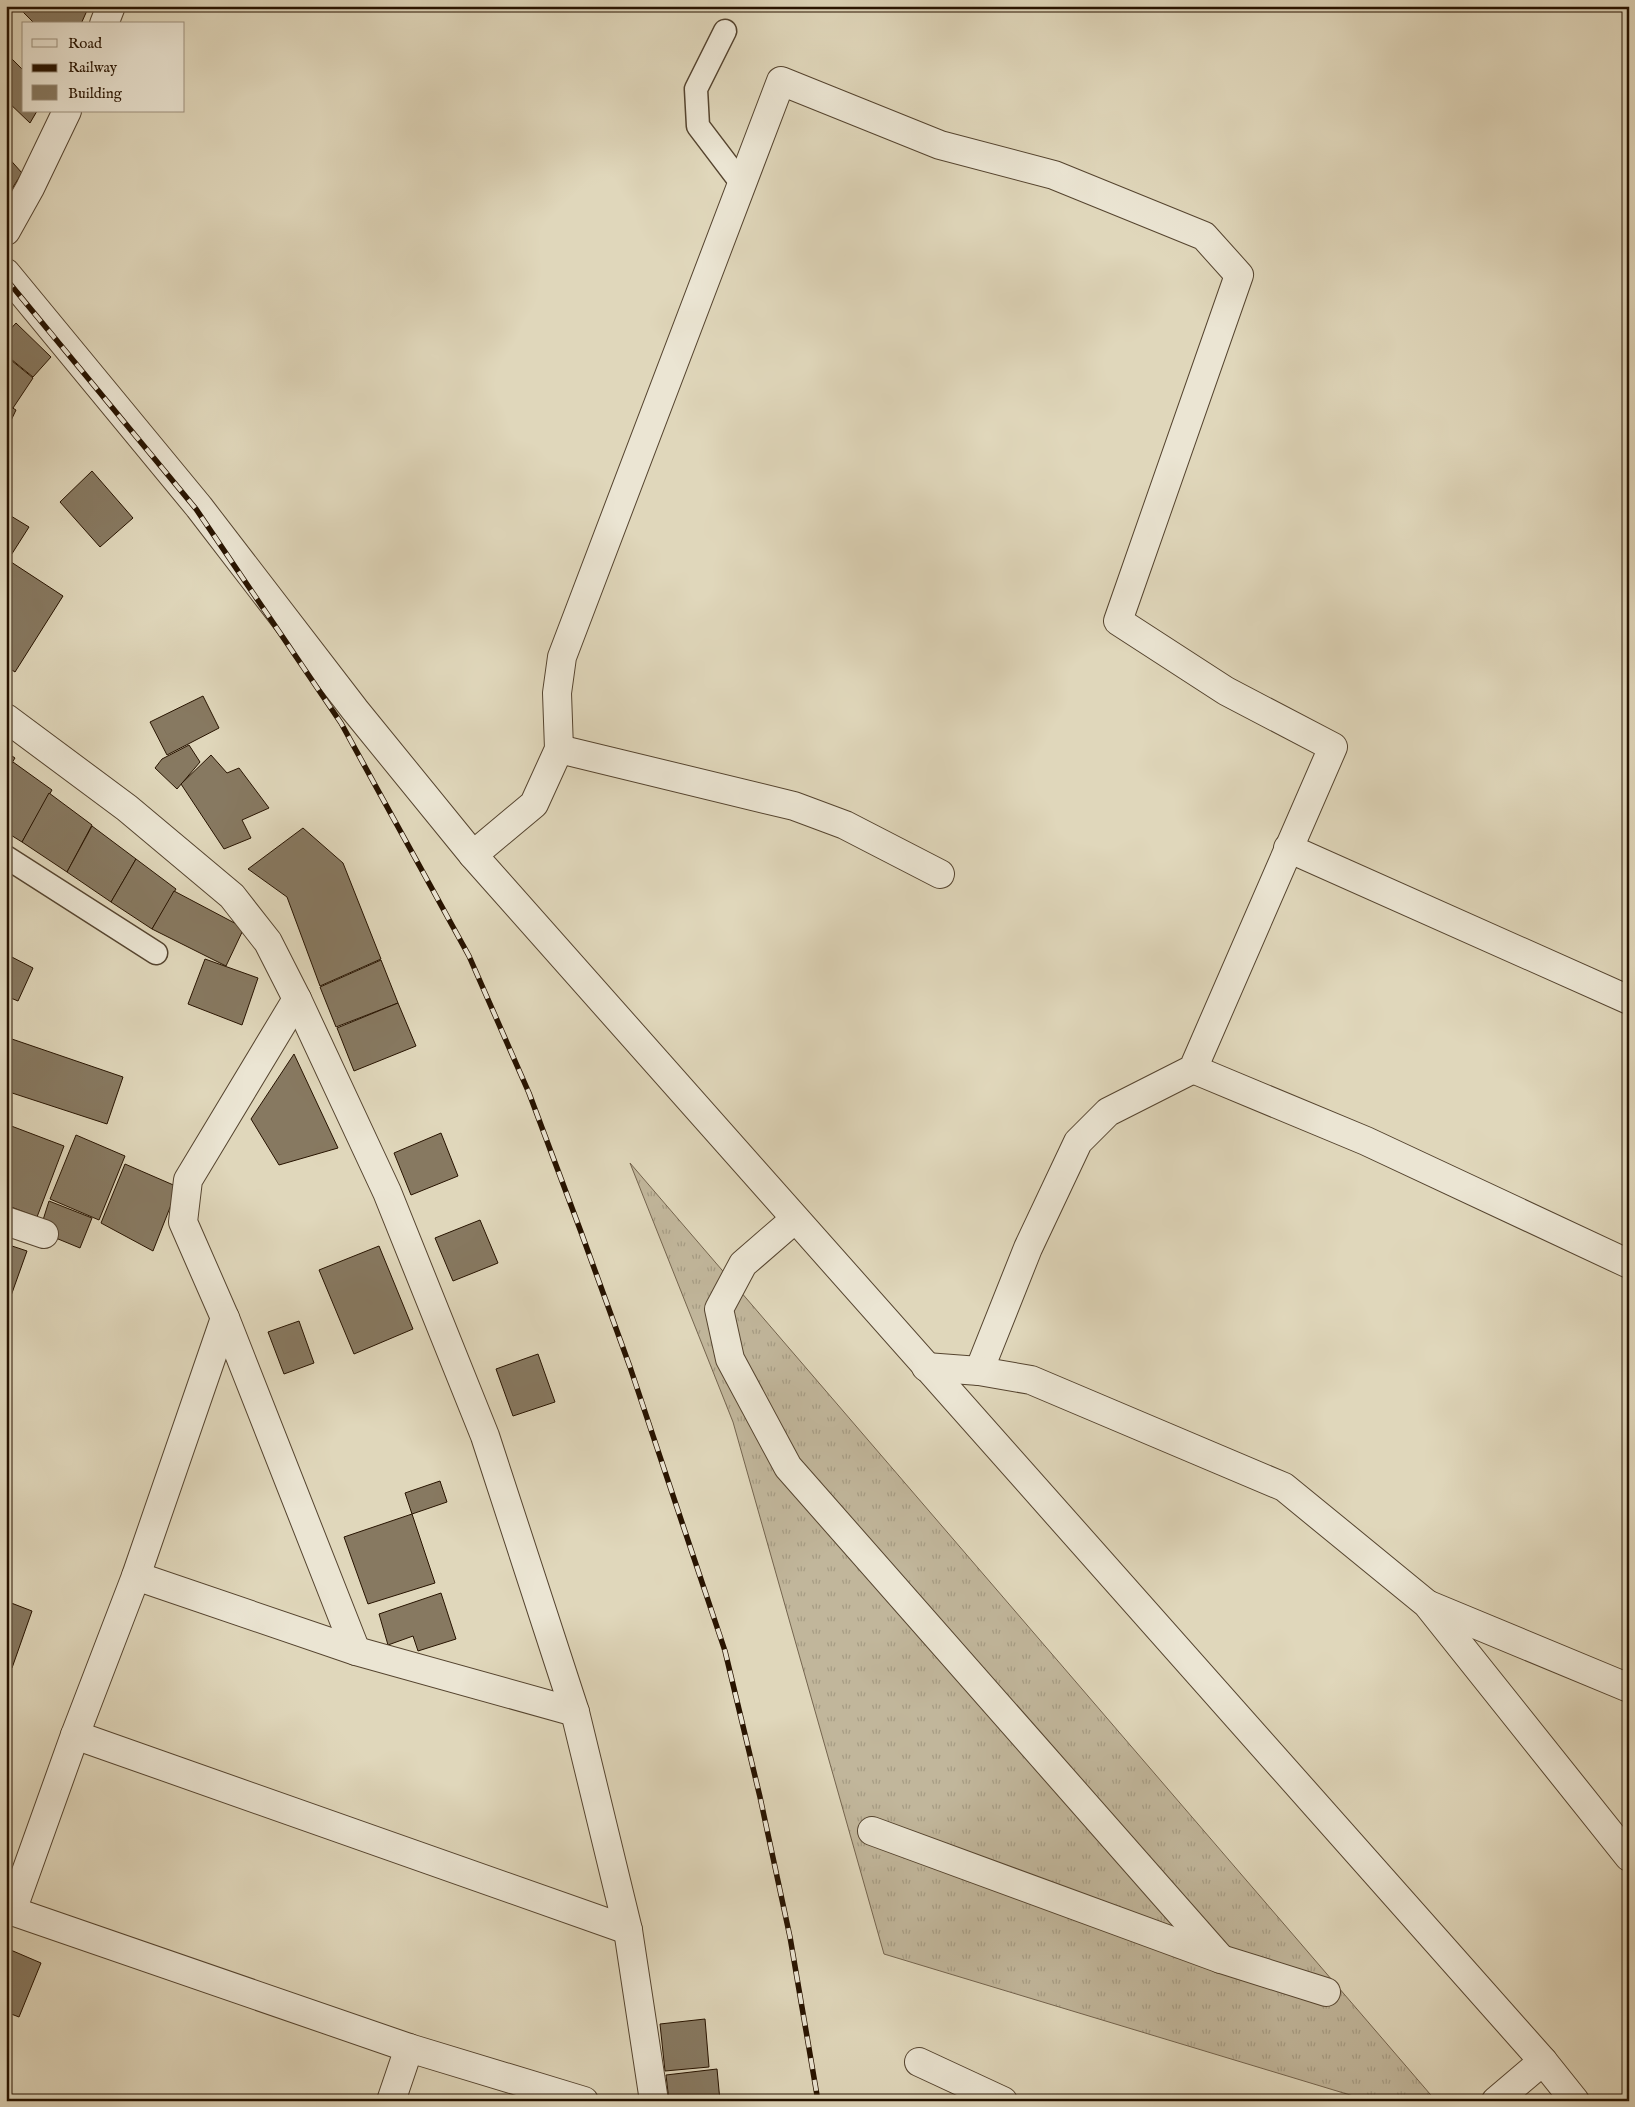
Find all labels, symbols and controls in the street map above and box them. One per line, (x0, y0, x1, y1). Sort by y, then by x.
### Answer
legend (22, 22, 185, 112)
text: Road (68, 34, 103, 53)
text: Railway (68, 58, 118, 77)
text: Building (68, 84, 123, 103)

